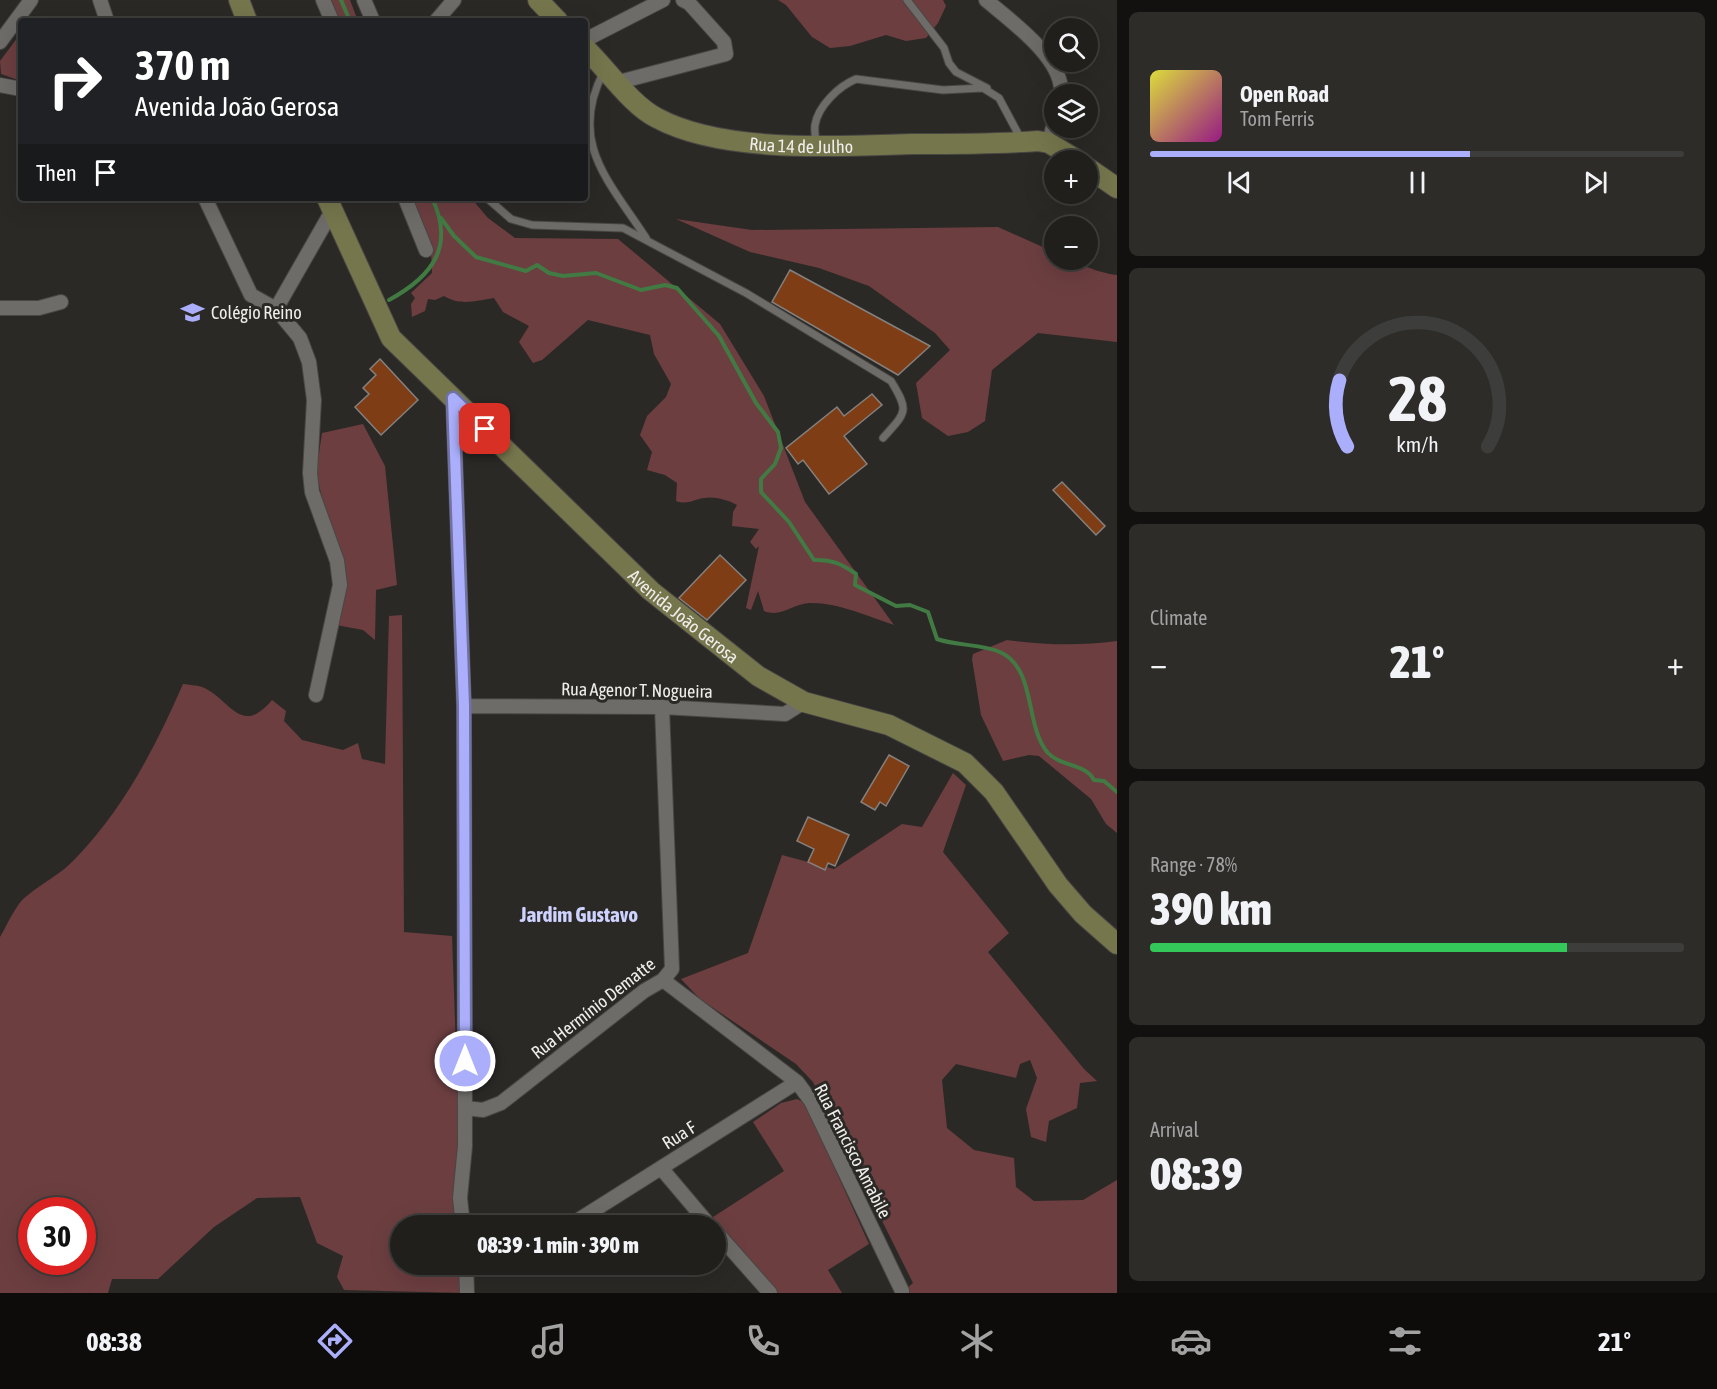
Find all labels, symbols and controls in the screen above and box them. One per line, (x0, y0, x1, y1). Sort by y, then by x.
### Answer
map controls (1044, 18, 1098, 270)
button: search (1044, 18, 1098, 72)
text: 370 m (135, 41, 230, 89)
icon: right (36, 42, 114, 120)
text: Open Road (1240, 81, 1329, 107)
button: layers (1044, 84, 1098, 138)
text: Avenida João Gerosa (135, 91, 339, 122)
text: Tom Ferris (1240, 107, 1314, 130)
street label: Rua 14 de Julho (748, 132, 853, 157)
button: + (1044, 150, 1098, 204)
icon: arrive (89, 156, 122, 189)
text: Then (36, 160, 77, 186)
icon: previous (1223, 166, 1256, 199)
icon: pause (1401, 166, 1434, 199)
icon: next (1579, 166, 1612, 199)
button: − (1044, 216, 1098, 270)
school or university icon: Colégio Reino (180, 299, 206, 325)
place label: Colégio Reino (211, 302, 302, 323)
text: 28 (1388, 363, 1446, 434)
pin (459, 403, 510, 454)
icon: arrive (468, 412, 501, 445)
text: km/h (1396, 433, 1438, 458)
street label: Avenida João Gerosa (624, 565, 743, 667)
text: Climate (1150, 606, 1207, 629)
text: 21° (1390, 636, 1444, 688)
text: − (1150, 644, 1167, 682)
text: + (1667, 644, 1684, 682)
street label: Rua Agenor T. Nogueira (561, 678, 713, 702)
text: Range · 78% (1150, 853, 1237, 876)
text: 390 km (1150, 883, 1272, 935)
district label: Jardim Gustavo (519, 902, 638, 926)
street label: Rua Hermínio Dematte (527, 953, 659, 1063)
position arrow (433, 1029, 497, 1093)
street label: Rua Francisco Amabile (810, 1080, 896, 1222)
street label: Rua F (658, 1116, 700, 1153)
text: Arrival (1150, 1118, 1199, 1141)
text: 08:39 (1150, 1148, 1243, 1200)
speed limit sign: 30 (18, 1197, 96, 1275)
text: 08:39 · 1 min · 390 m (477, 1232, 639, 1258)
icon: directions (314, 1320, 356, 1362)
icon: music (528, 1320, 570, 1362)
icon: phone (742, 1320, 784, 1362)
icon: climate (956, 1320, 998, 1362)
icon: car (1170, 1320, 1212, 1362)
icon: filters (1384, 1320, 1426, 1362)
text: 08:38 (86, 1326, 142, 1357)
text: 21° (1598, 1326, 1631, 1357)

